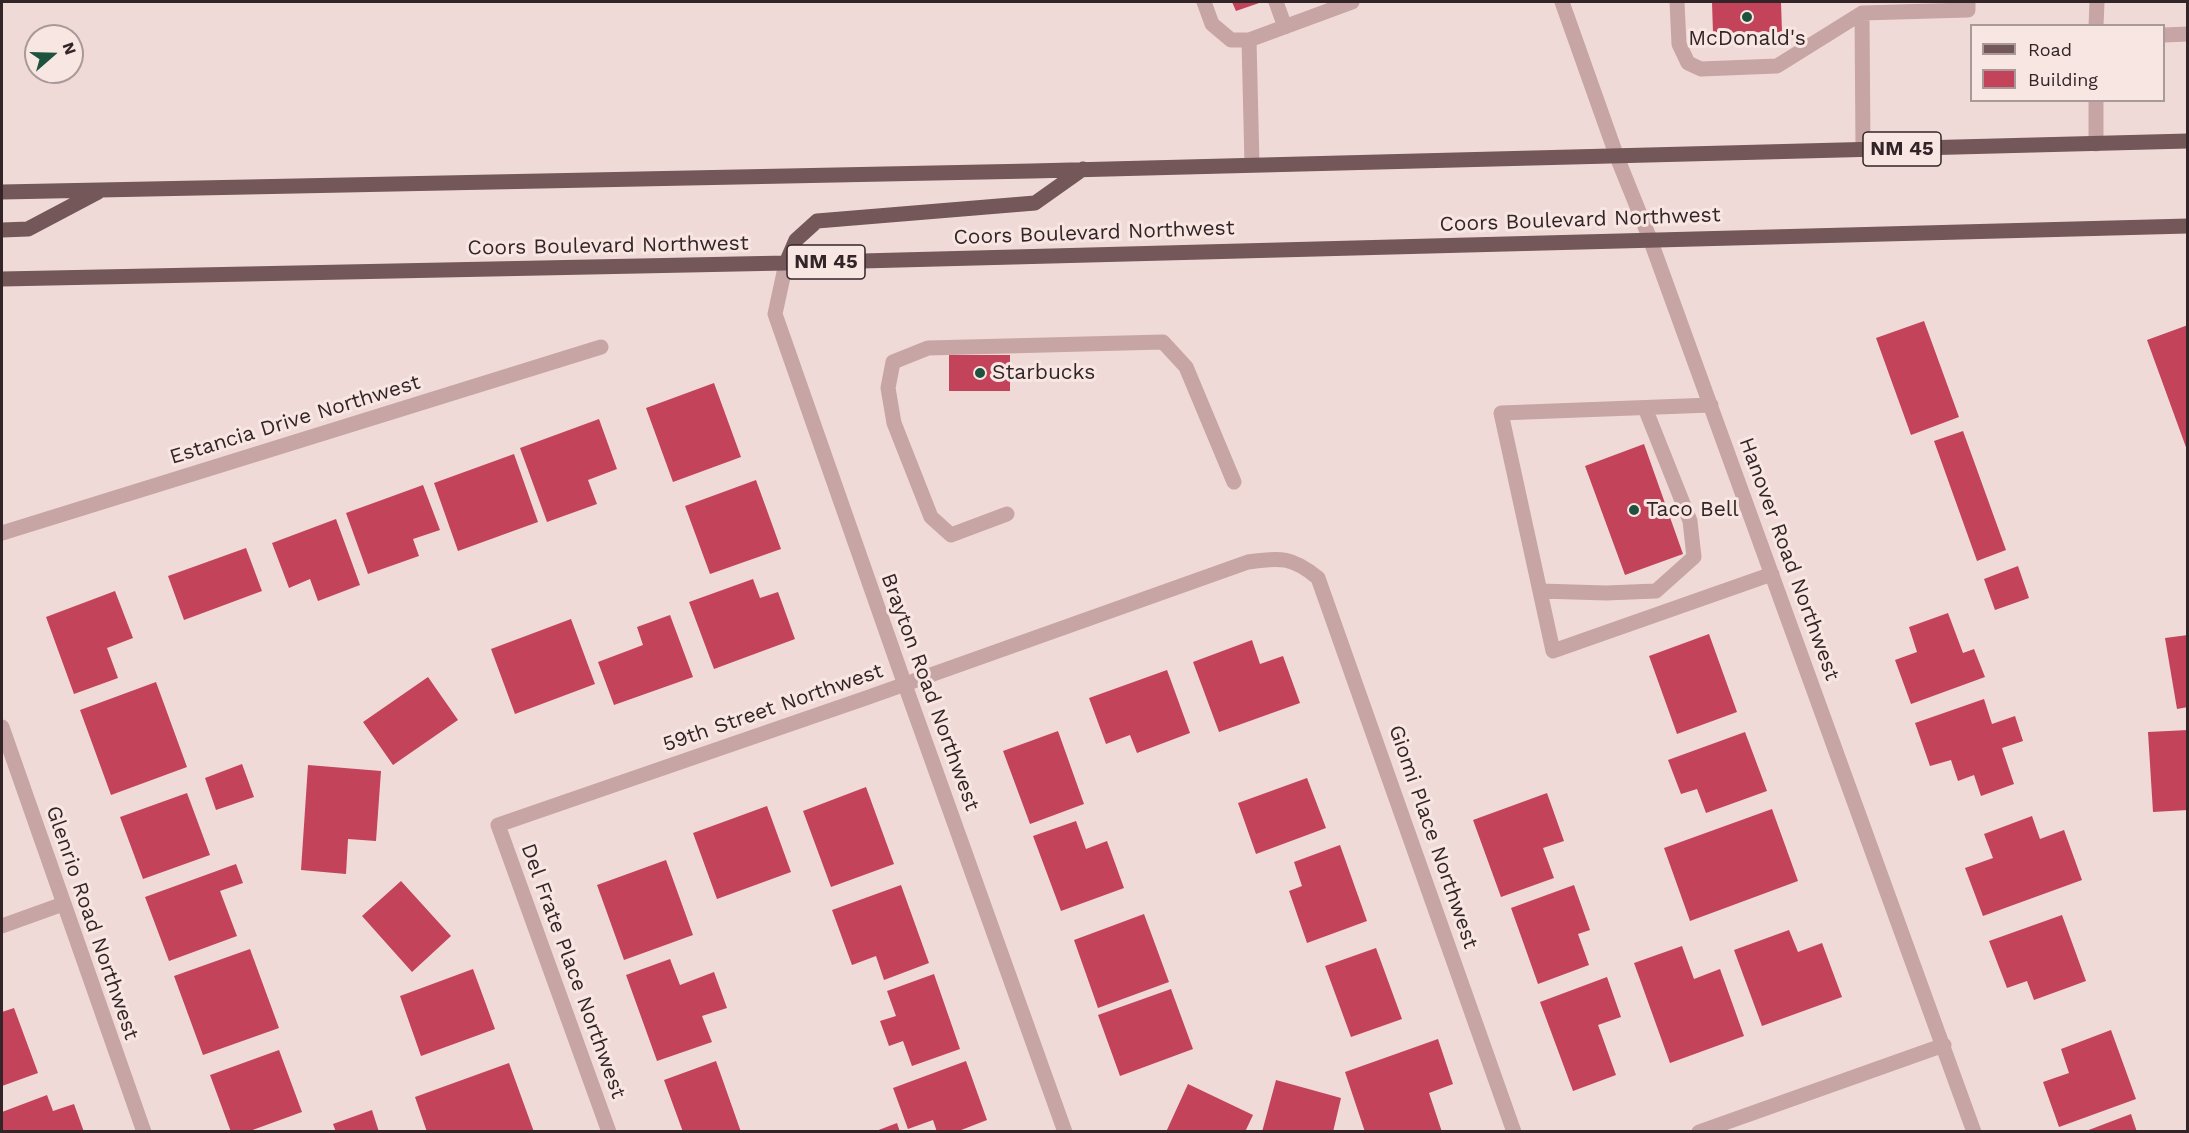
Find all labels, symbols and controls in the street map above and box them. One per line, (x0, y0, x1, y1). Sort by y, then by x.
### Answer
marker: McDonald's (1740, 10, 1754, 24)
north arrow (24, 24, 84, 84)
legend (1970, 24, 2165, 102)
place label: McDonald's (1688, 26, 1806, 52)
text: Road (2028, 39, 2072, 60)
text: N (59, 40, 80, 57)
text: Building (2028, 69, 2098, 90)
road number: NM 45 (1863, 132, 1941, 166)
street label: Coors Boulevard Northwest (1439, 203, 1721, 237)
street label: Coors Boulevard Northwest (953, 216, 1235, 250)
street label: Coors Boulevard Northwest (467, 231, 749, 261)
road number: NM 45 (787, 245, 865, 279)
place label: Starbucks (992, 360, 1095, 386)
marker: Starbucks (973, 366, 987, 380)
street label: Estancia Drive Northwest (167, 370, 423, 470)
street label: Hanover Road Northwest (1733, 434, 1845, 684)
place label: Taco Bell (1646, 497, 1739, 523)
marker: Taco Bell (1627, 503, 1641, 517)
street label: Brayton Road Northwest (875, 570, 985, 814)
street label: 59th Street Northwest (660, 658, 886, 758)
street label: Giomi Place Northwest (1383, 722, 1483, 952)
street label: Glenrio Road Northwest (40, 803, 144, 1043)
street label: Del Frate Place Northwest (515, 840, 631, 1102)

